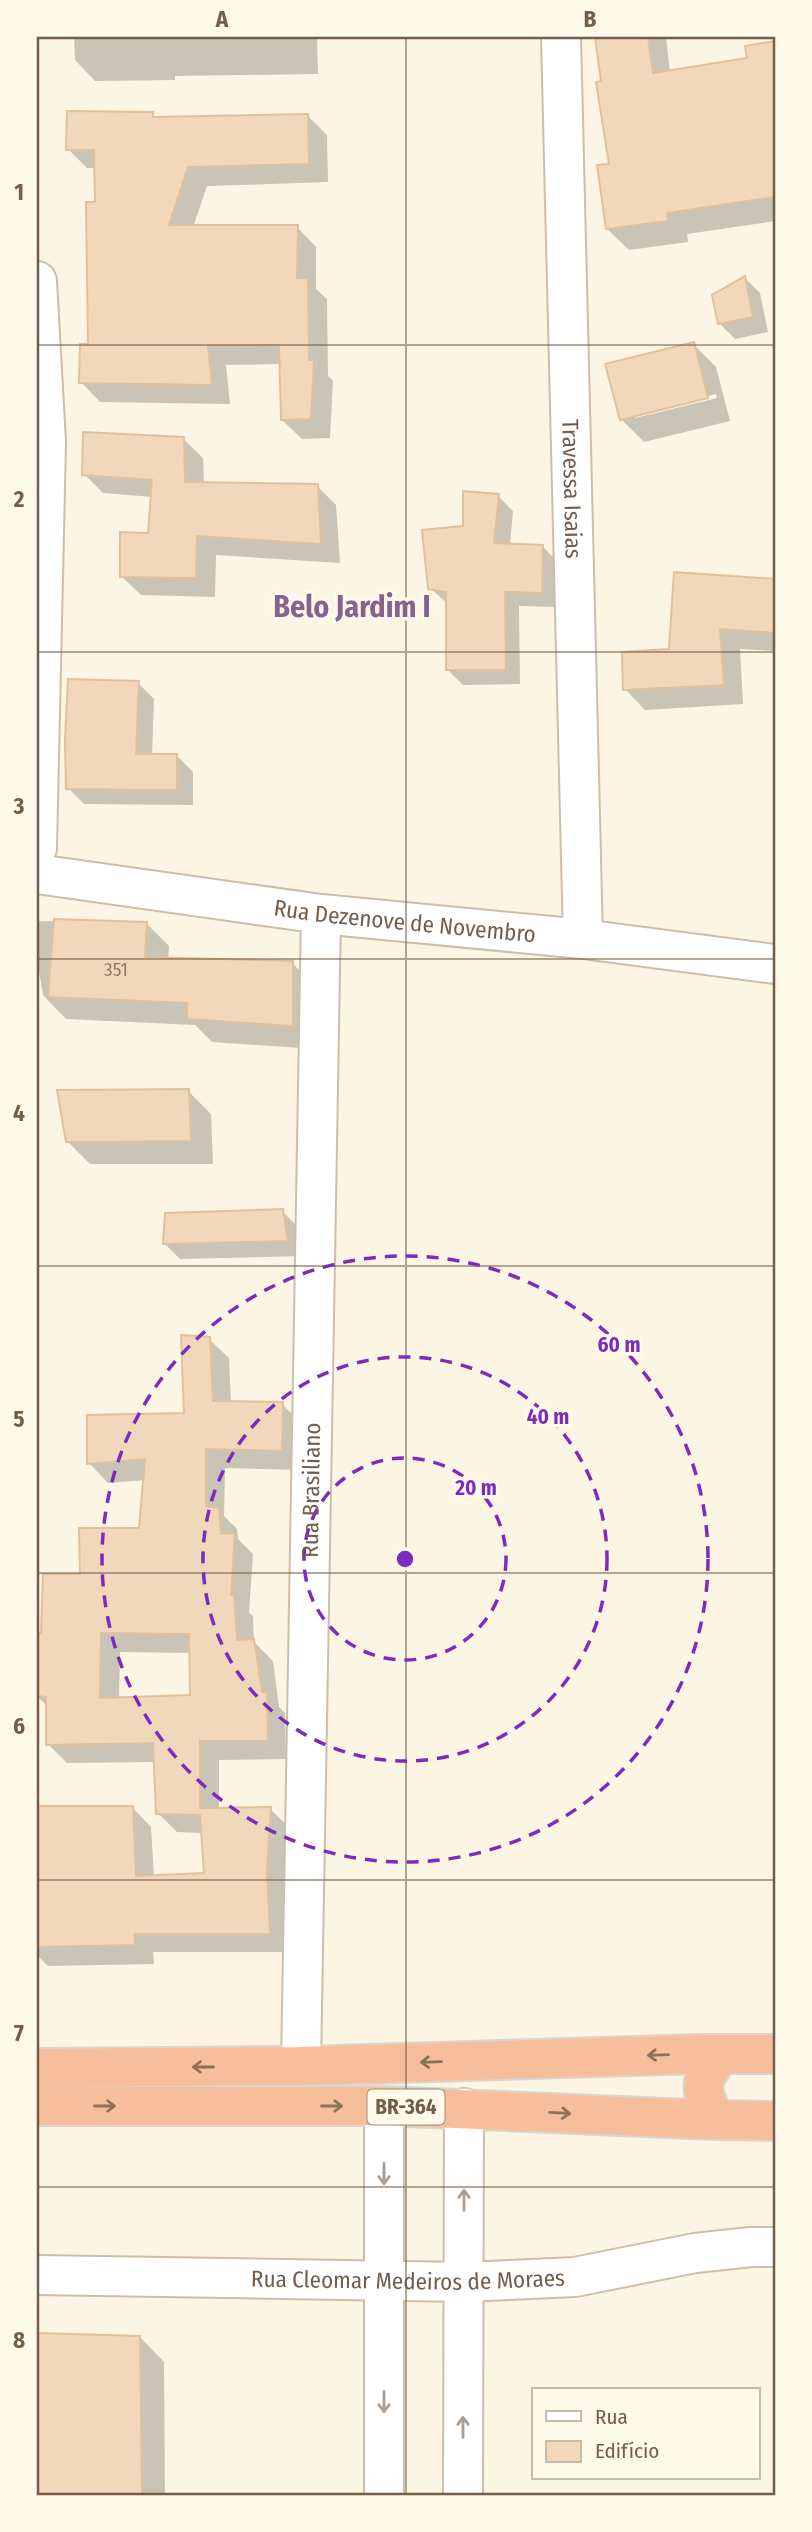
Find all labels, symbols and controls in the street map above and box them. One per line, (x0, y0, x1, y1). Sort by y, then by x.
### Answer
text: A (215, 5, 229, 33)
text: B (584, 5, 597, 33)
text: 1 (14, 178, 24, 206)
street label: Travessa Isaias (556, 419, 588, 559)
text: 2 (13, 485, 25, 513)
district label: Belo Jardim I (273, 589, 431, 625)
text: 3 (13, 792, 25, 820)
street label: Rua Dezenove de Novembro (272, 894, 537, 948)
house number: 351 (104, 958, 128, 981)
text: 4 (13, 1099, 25, 1127)
text: 60 m (598, 1332, 640, 1358)
text: 40 m (527, 1404, 569, 1430)
text: 5 (13, 1405, 25, 1433)
street label: Rua Brasiliano (296, 1422, 326, 1558)
text: 20 m (454, 1475, 497, 1501)
centre of rings (393, 1547, 417, 1571)
text: 6 (13, 1712, 25, 1740)
text: 7 (14, 2019, 24, 2047)
one-way arrow (647, 2049, 670, 2062)
one-way arrow (419, 2056, 442, 2069)
one-way arrow (192, 2060, 215, 2074)
road number: BR-364 (368, 2090, 444, 2124)
one-way arrow (93, 2099, 116, 2113)
one-way arrow (321, 2099, 344, 2113)
one-way arrow (548, 2107, 571, 2120)
one-way arrow (377, 2162, 391, 2185)
one-way arrow (457, 2188, 471, 2211)
street label: Rua Cleomar Medeiros de Moraes (251, 2263, 566, 2296)
text: 8 (13, 2326, 25, 2354)
legend (532, 2388, 760, 2480)
one-way arrow (377, 2390, 391, 2413)
text: Rua (595, 2404, 628, 2430)
one-way arrow (456, 2416, 470, 2439)
text: Edifício (595, 2438, 659, 2464)

